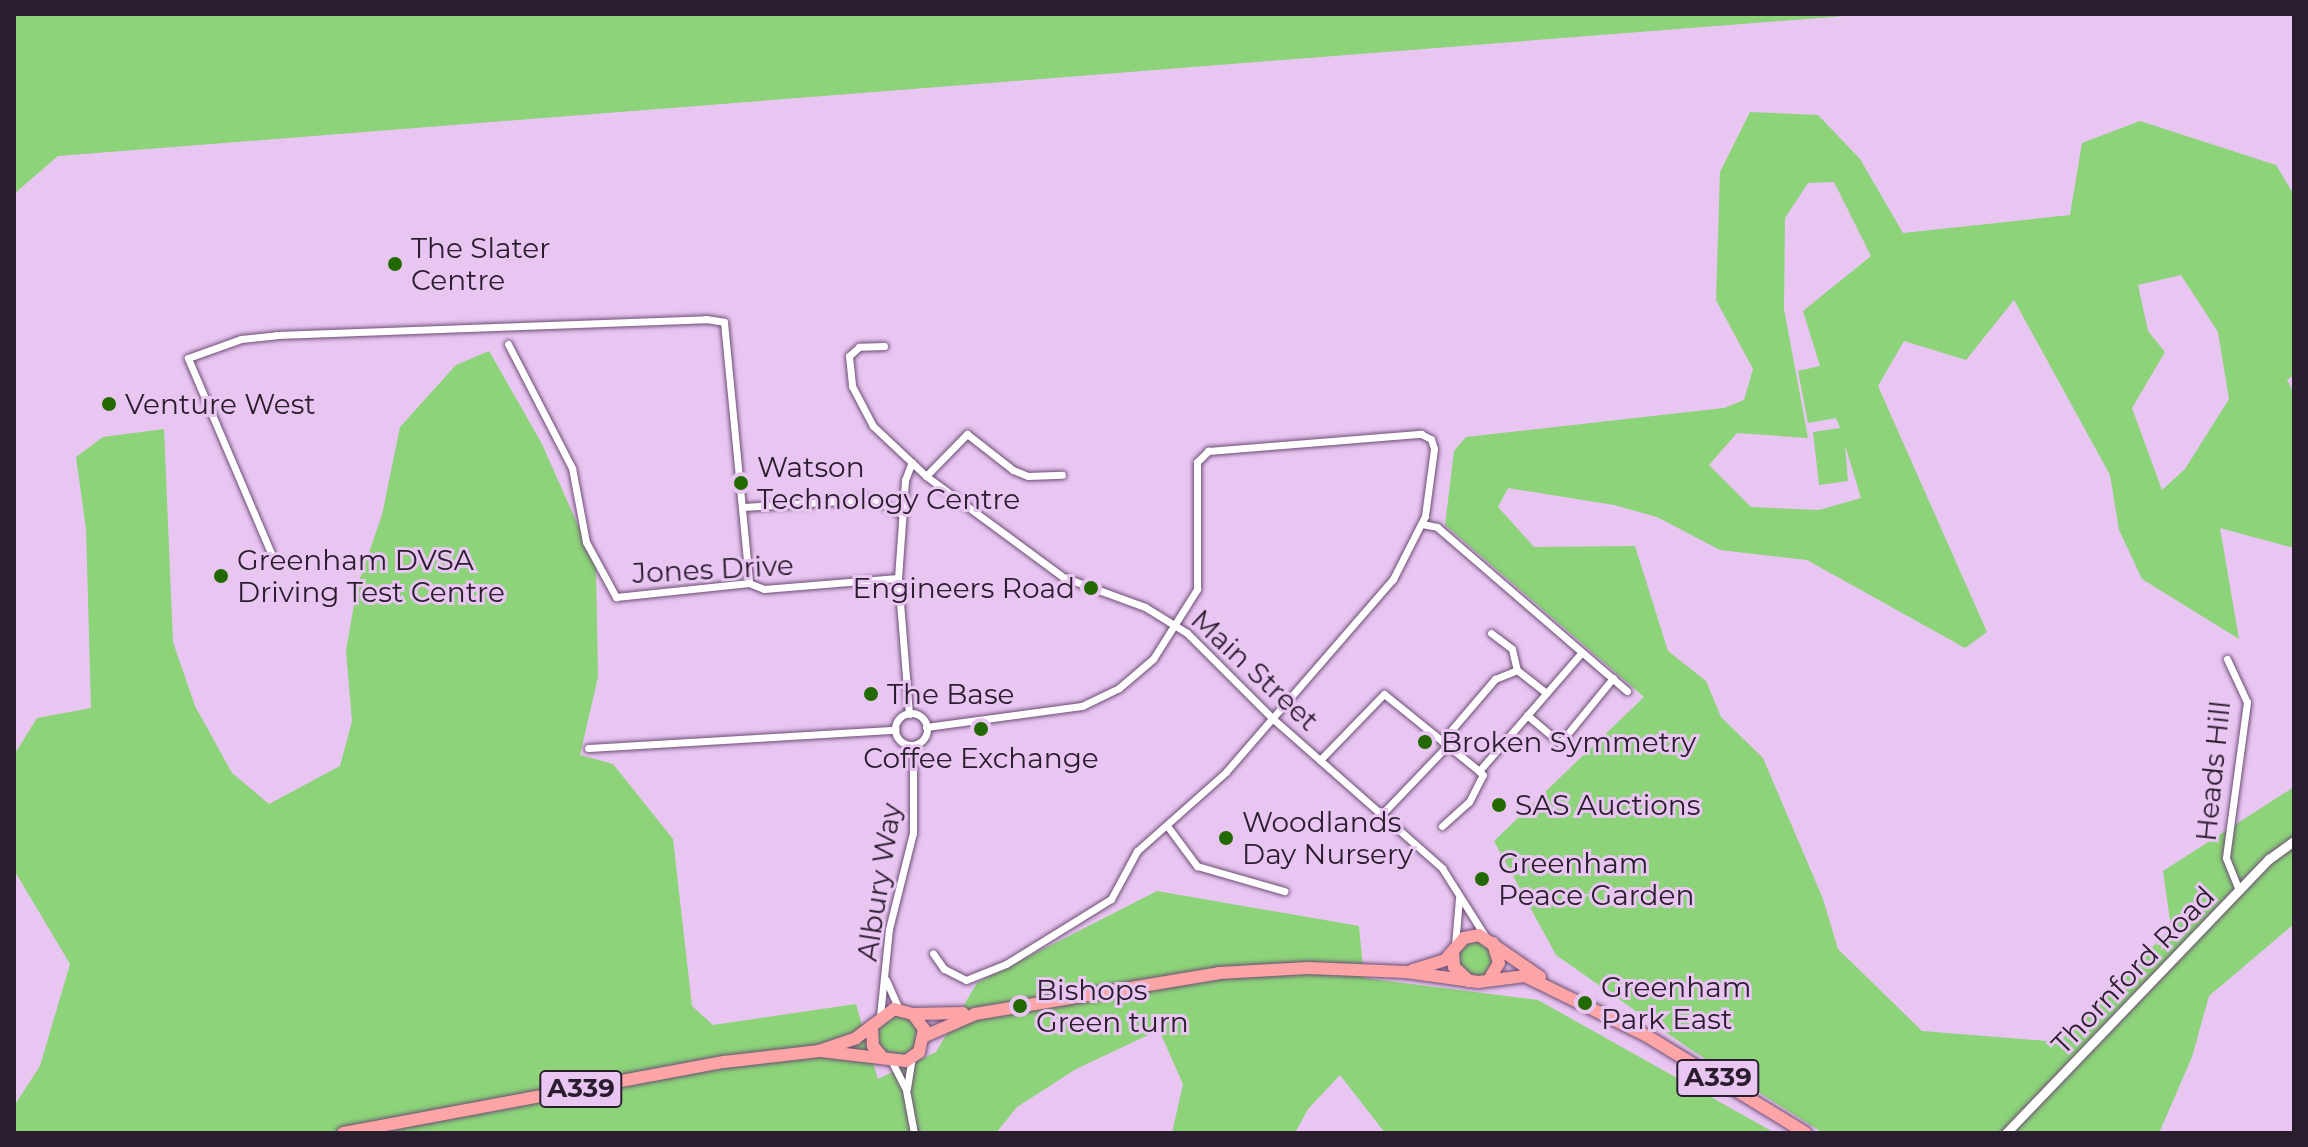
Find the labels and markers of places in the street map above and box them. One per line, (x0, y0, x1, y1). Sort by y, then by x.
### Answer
place label: The Slater Centre (411, 231, 550, 297)
marker: The Slater Centre (386, 255, 404, 273)
place label: Venture West (125, 387, 316, 421)
marker: Venture West (100, 395, 118, 413)
place label: Watson Technology Centre (757, 450, 1020, 516)
marker: Watson Technology Centre (732, 474, 750, 492)
place label: Greenham DVSA Driving Test Centre (237, 543, 505, 609)
marker: Greenham DVSA Driving Test Centre (212, 567, 230, 585)
place label: Engineers Road (853, 571, 1075, 605)
marker: Engineers Road (1082, 579, 1100, 597)
place label: The Base (887, 677, 1014, 711)
marker: The Base (862, 685, 880, 703)
marker: Coffee Exchange (972, 720, 990, 738)
place label: Broken Symmetry (1441, 725, 1696, 759)
marker: Broken Symmetry (1416, 733, 1434, 751)
place label: Coffee Exchange (863, 741, 1099, 775)
place label: SAS Auctions (1515, 788, 1700, 822)
marker: SAS Auctions (1490, 796, 1508, 814)
place label: Woodlands Day Nursery (1242, 805, 1413, 871)
marker: Woodlands Day Nursery (1217, 829, 1235, 847)
place label: Greenham Peace Garden (1498, 846, 1694, 912)
marker: Greenham Peace Garden (1473, 870, 1491, 888)
place label: Greenham Park East (1601, 970, 1751, 1036)
place label: Bishops Green turn (1036, 973, 1189, 1039)
marker: Greenham Park East (1576, 994, 1594, 1012)
marker: Bishops Green turn (1011, 997, 1029, 1015)

